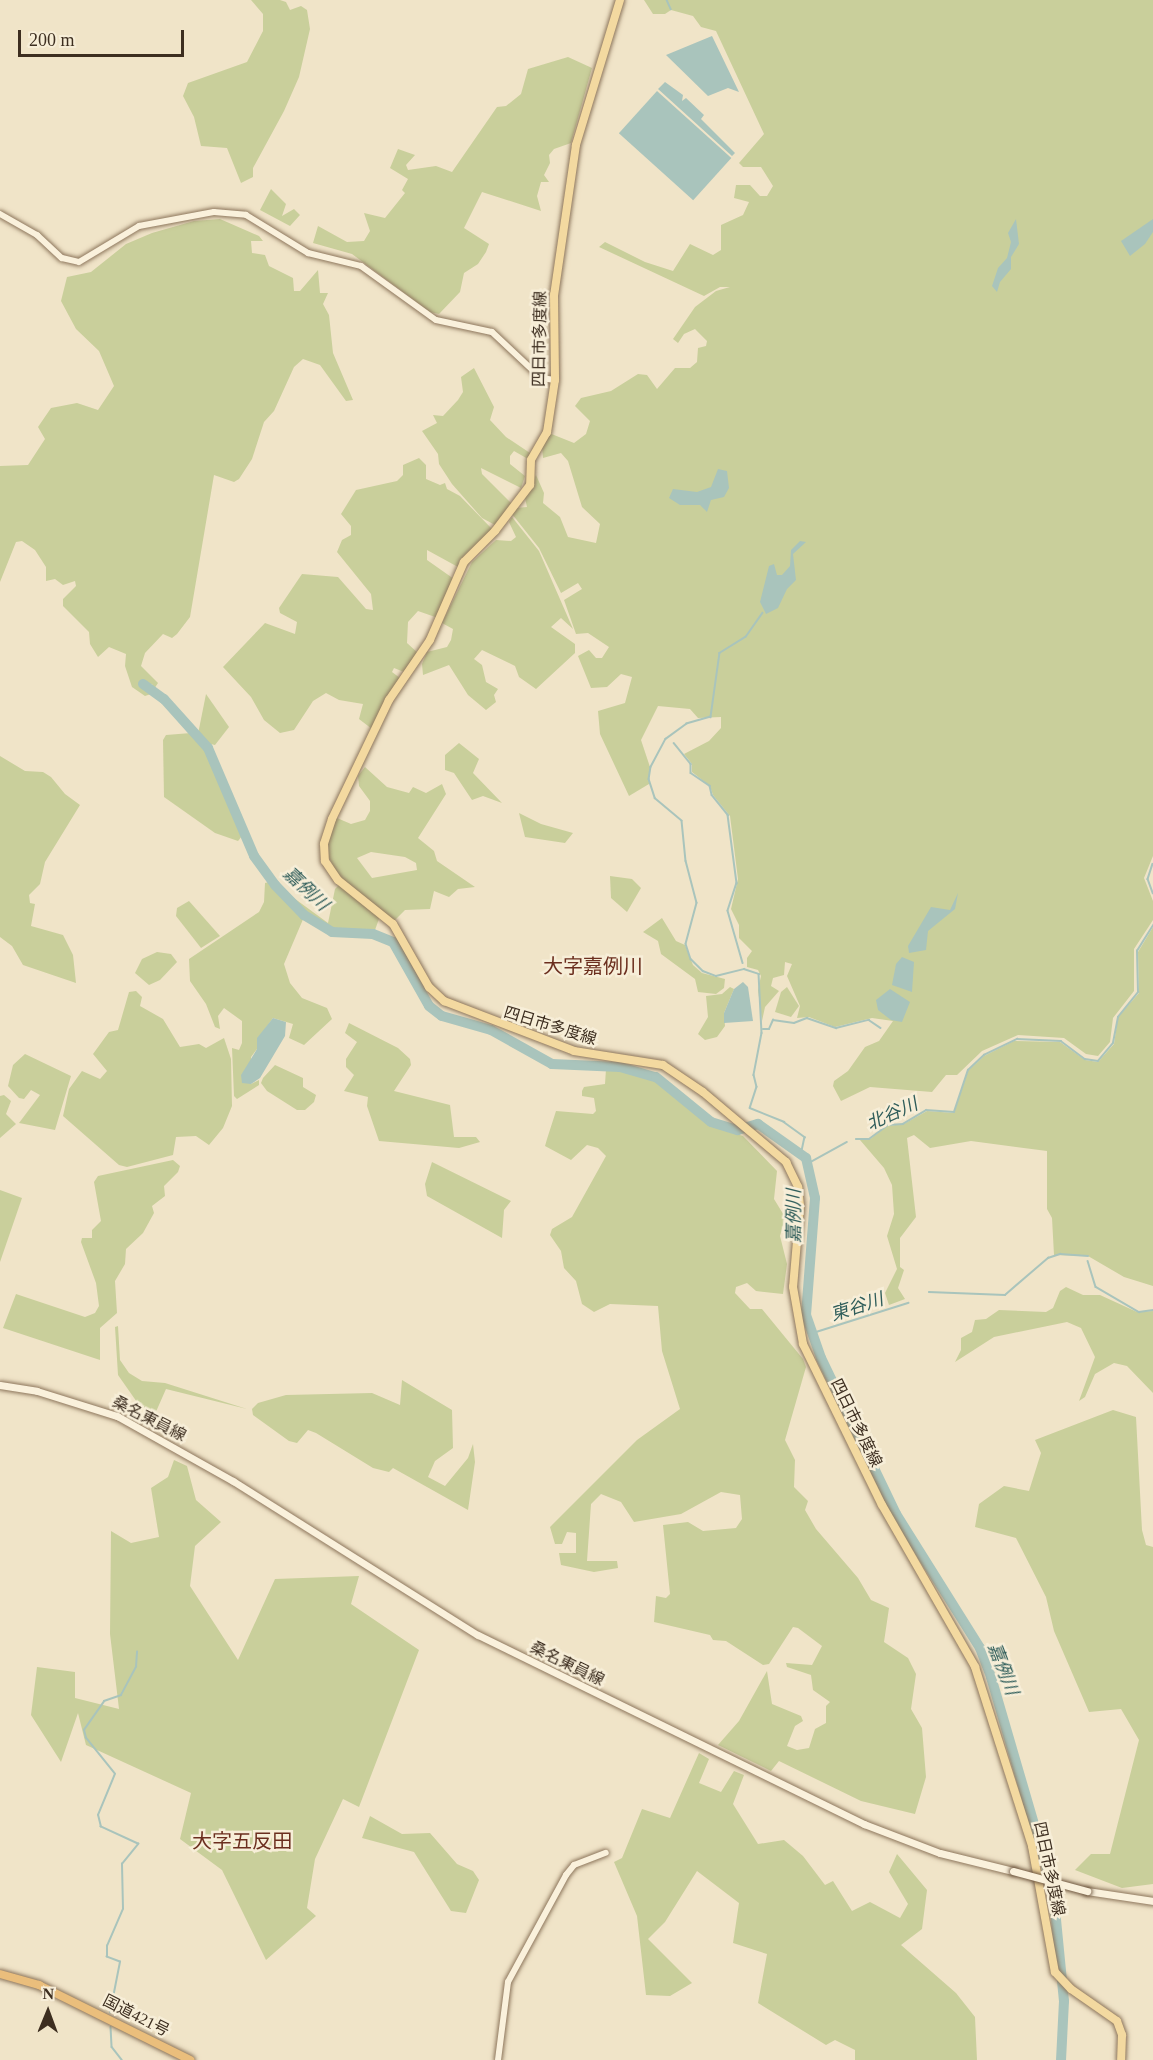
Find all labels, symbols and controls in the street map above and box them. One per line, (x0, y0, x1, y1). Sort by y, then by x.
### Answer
scale bar (21, 18, 188, 56)
text: 200 m (29, 30, 75, 50)
street label: 四日市多度線 (530, 291, 550, 387)
water label: 嘉例川 (279, 863, 333, 915)
district label: 大字嘉例川 (543, 954, 643, 978)
street label: 四日市多度線 (501, 1003, 599, 1049)
water label: 北谷川 (863, 1093, 921, 1135)
water label: 嘉例川 (783, 1189, 805, 1243)
water label: 東谷川 (828, 1288, 886, 1326)
street label: 四日市多度線 (826, 1376, 886, 1470)
street label: 桑名東員線 (109, 1392, 189, 1446)
street label: 桑名東員線 (527, 1638, 607, 1690)
water label: 嘉例川 (983, 1640, 1023, 1698)
street label: 四日市多度線 (1030, 1820, 1068, 1918)
district label: 大字五反田 (192, 1829, 292, 1853)
north arrow (18, 1982, 78, 2042)
text: N (42, 1985, 54, 2002)
street label: 国道421号 (100, 1991, 172, 2041)

